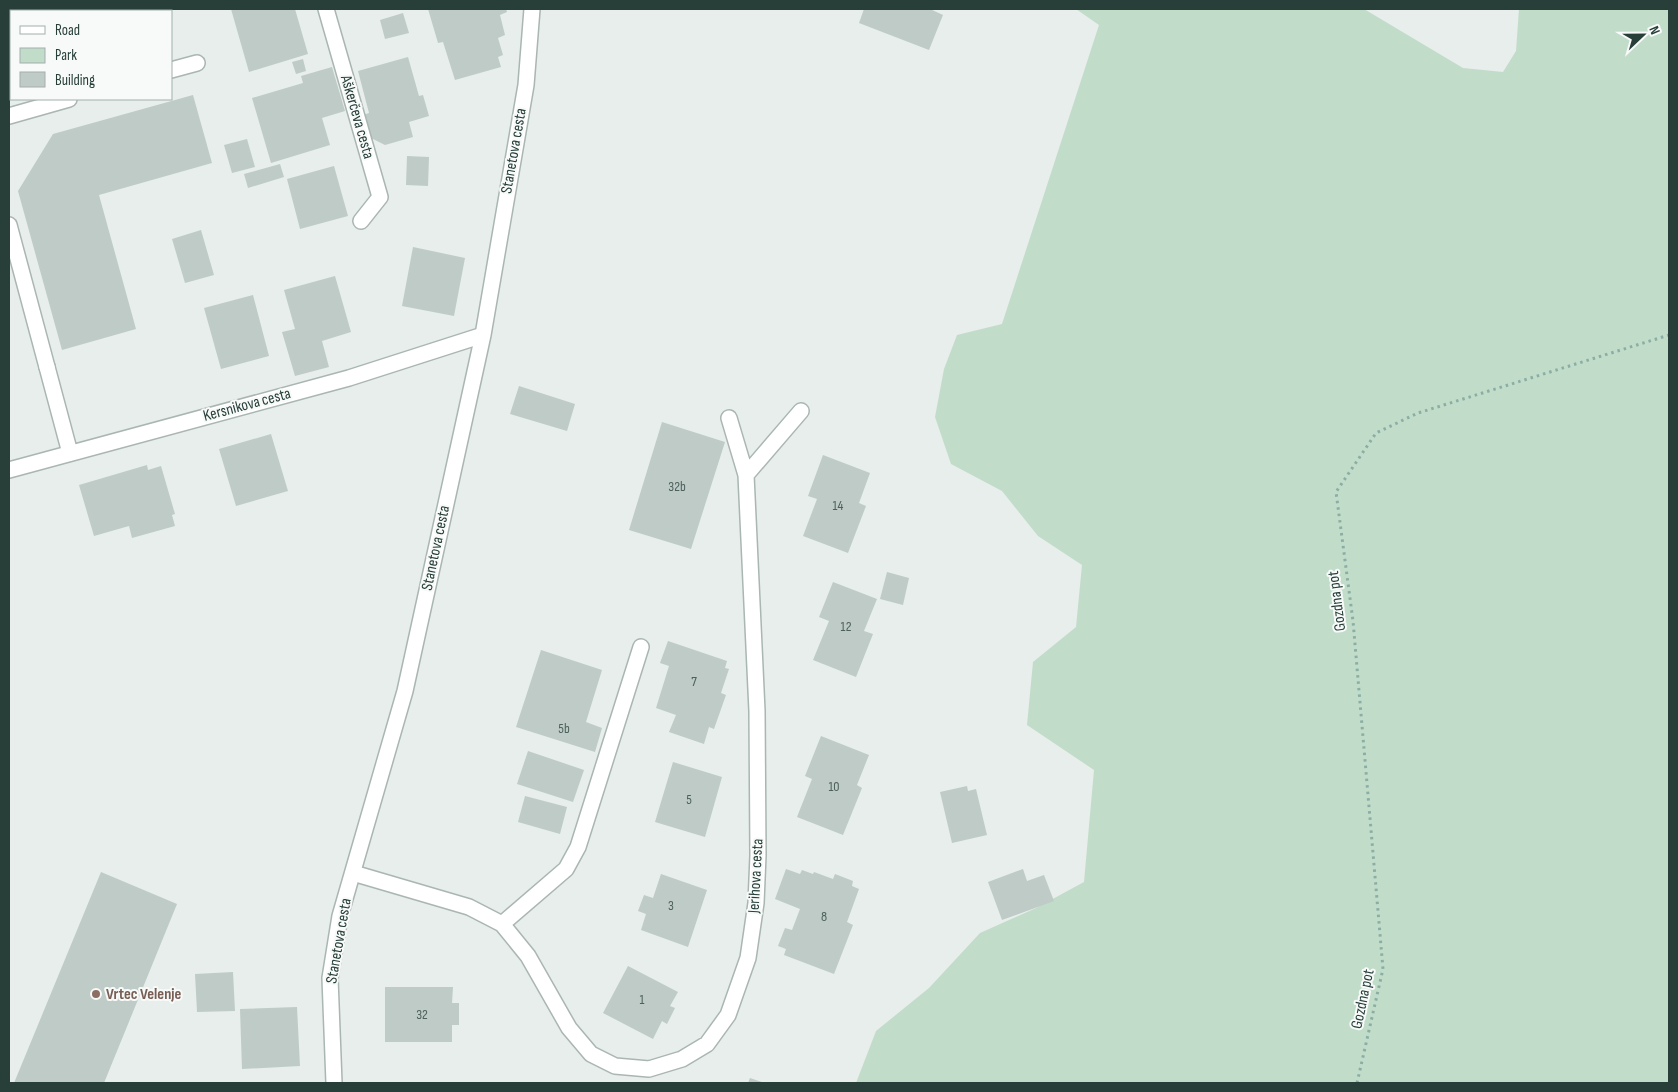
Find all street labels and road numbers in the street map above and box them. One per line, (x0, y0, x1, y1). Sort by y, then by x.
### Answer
street label: Aškerčeva cesta (336, 72, 378, 161)
street label: Stanetova cesta (497, 107, 531, 195)
street label: Kersnikova cesta (201, 384, 293, 426)
street label: Stanetova cesta (418, 504, 454, 592)
street label: Gozdna pot (1324, 570, 1350, 632)
street label: Jerihova cesta (745, 838, 767, 915)
street label: Stanetova cesta (322, 897, 356, 985)
street label: Gozdna pot (1347, 967, 1379, 1031)

